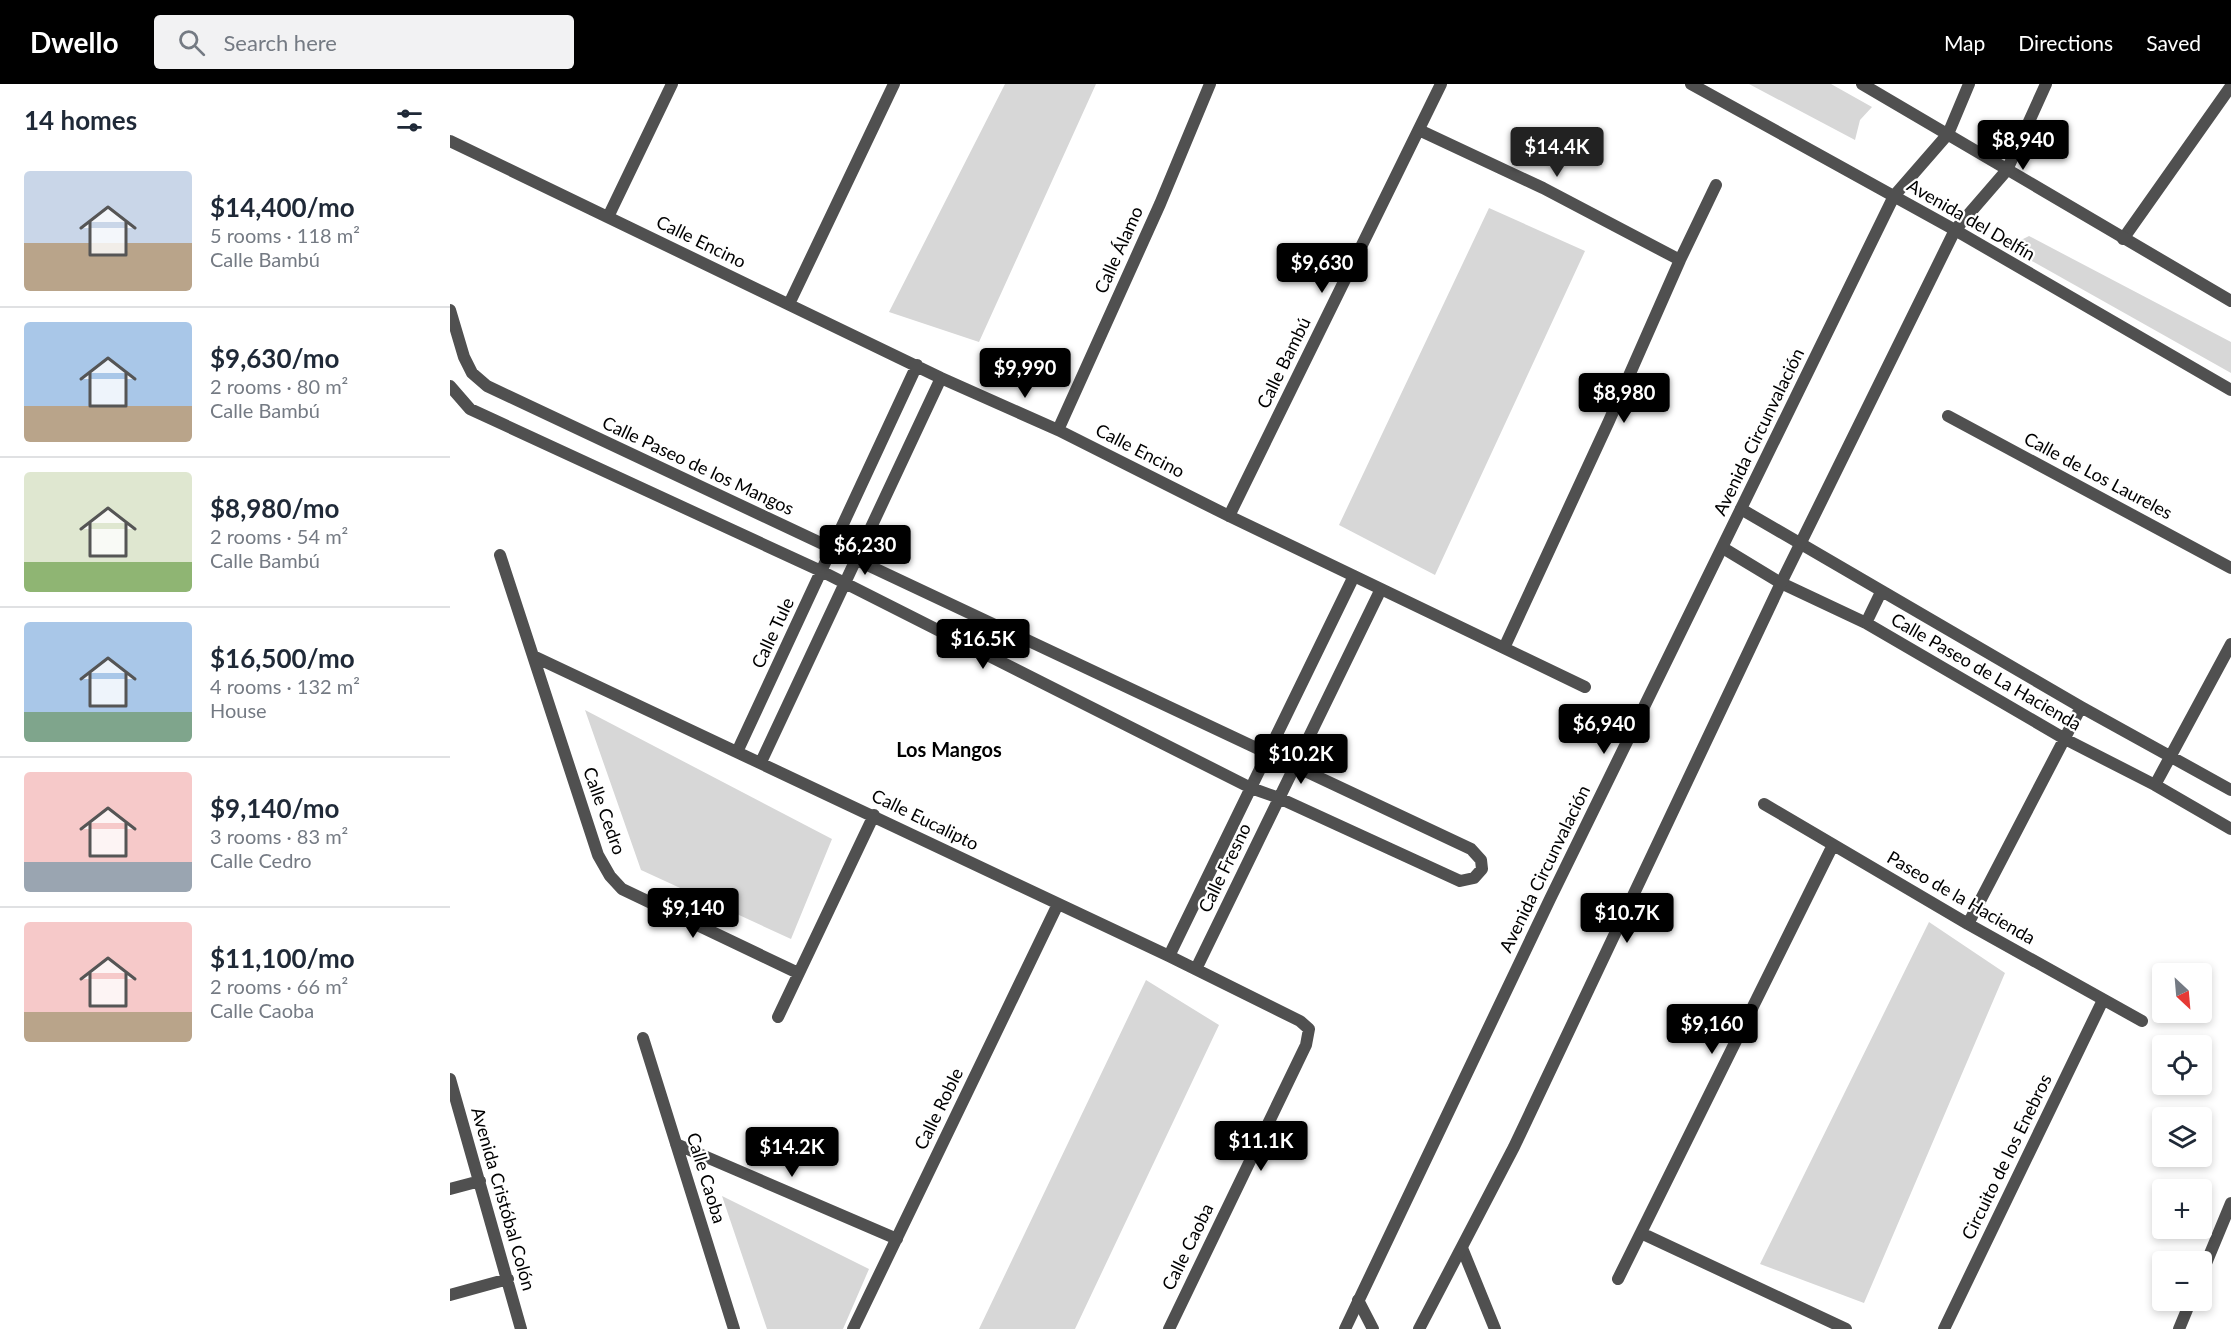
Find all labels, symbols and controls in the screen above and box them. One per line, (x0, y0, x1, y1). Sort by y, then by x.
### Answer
search box (154, 15, 574, 69)
text: Dwello (30, 25, 118, 59)
icon: search (175, 26, 208, 59)
text: Search here (223, 29, 337, 56)
text: Map (1944, 30, 1985, 55)
text: Directions (2018, 30, 2113, 55)
text: Saved (2146, 30, 2201, 55)
text: 14 homes (24, 104, 137, 136)
icon: filters (393, 104, 426, 137)
pin: $8,940 (1974, 120, 2072, 171)
pin: $14.4K (1508, 127, 1606, 178)
text: $8,940 (1992, 127, 2054, 151)
text: $14.4K (1525, 134, 1589, 158)
street label: Avenida del Delfín (1904, 174, 2039, 265)
text: $14,400/mo (210, 191, 355, 223)
icon: home (72, 195, 144, 267)
street label: Calle Álamo (1089, 202, 1147, 297)
street label: Calle Encino (653, 210, 750, 272)
text: 5 rooms · 118 m² (210, 223, 360, 247)
pin: $9,630 (1273, 243, 1371, 294)
text: Calle Bambú (210, 247, 320, 271)
text: $9,630 (1291, 250, 1353, 274)
street label: Calle Bambú (1252, 313, 1315, 412)
text: $9,630/mo (210, 342, 340, 374)
street label: Avenida Circunvalación (1708, 344, 1808, 519)
icon: home (72, 346, 144, 418)
pin: $9,990 (976, 348, 1074, 399)
text: $9,990 (994, 355, 1056, 379)
pin: $8,980 (1575, 373, 1673, 424)
text: 2 rooms · 80 m² (210, 374, 348, 398)
text: $8,980 (1593, 380, 1655, 404)
text: Calle Bambú (210, 398, 320, 422)
street label: Calle Paseo de los Mangos (599, 411, 798, 519)
street label: Calle Encino (1092, 418, 1189, 482)
street label: Calle de Los Laureles (2021, 427, 2176, 524)
text: $8,980/mo (210, 492, 340, 524)
icon: home (72, 496, 144, 568)
text: 2 rooms · 54 m² (210, 524, 348, 548)
pin: $6,230 (816, 525, 914, 576)
text: $6,230 (834, 532, 896, 556)
text: Calle Bambú (210, 548, 320, 572)
street label: Calle Tule (746, 594, 798, 671)
street label: Calle Paseo de La Hacienda (1887, 608, 2086, 735)
pin: $16.5K (934, 619, 1032, 670)
text: $16.5K (951, 626, 1015, 650)
text: $16,500/mo (210, 642, 355, 674)
icon: home (72, 646, 144, 718)
text: 4 rooms · 132 m² (210, 674, 360, 698)
text: House (210, 698, 267, 722)
pin: $6,940 (1555, 704, 1653, 755)
text: $6,940 (1573, 711, 1635, 735)
pin: $10.2K (1252, 734, 1350, 785)
district label: Los Mangos (896, 737, 1002, 761)
text: $10.2K (1269, 741, 1333, 765)
street label: Calle Cedro (579, 764, 631, 857)
street label: Avenida Circunvalación (1494, 781, 1594, 956)
street label: Calle Eucalipto (868, 784, 983, 854)
text: $9,140/mo (210, 792, 340, 824)
icon: home (72, 796, 144, 868)
street label: Calle Fresno (1193, 819, 1255, 916)
text: 3 rooms · 83 m² (210, 824, 348, 848)
street label: Paseo de la Hacienda (1883, 846, 2040, 949)
text: Calle Cedro (210, 848, 312, 872)
pin: $9,140 (644, 888, 742, 939)
pin: $10.7K (1578, 893, 1676, 944)
text: $9,140 (662, 895, 724, 919)
text: $10.7K (1595, 900, 1659, 924)
text: $11,100/mo (210, 942, 355, 974)
icon: home (72, 946, 144, 1018)
north arrow (2152, 963, 2212, 1023)
map controls (2152, 963, 2212, 1311)
text: 2 rooms · 66 m² (210, 974, 348, 998)
text: Calle Caoba (210, 998, 314, 1022)
pin: $9,160 (1663, 1004, 1761, 1055)
text: $9,160 (1681, 1011, 1743, 1035)
button: locate (2152, 1035, 2212, 1095)
street label: Calle Roble (909, 1064, 967, 1153)
street label: Circuito de los Enebros (1956, 1070, 2056, 1243)
street label: Avenida Cristóbal Colón (467, 1105, 541, 1293)
button: layers (2152, 1107, 2212, 1167)
pin: $11.1K (1212, 1121, 1310, 1172)
pin: $14.2K (743, 1127, 841, 1178)
text: $11.1K (1229, 1128, 1293, 1152)
street label: Calle Caoba (683, 1130, 731, 1226)
text: $14.2K (760, 1134, 824, 1158)
button: + (2152, 1179, 2212, 1239)
street label: Calle Caoba (1157, 1200, 1218, 1294)
button: − (2152, 1251, 2212, 1311)

